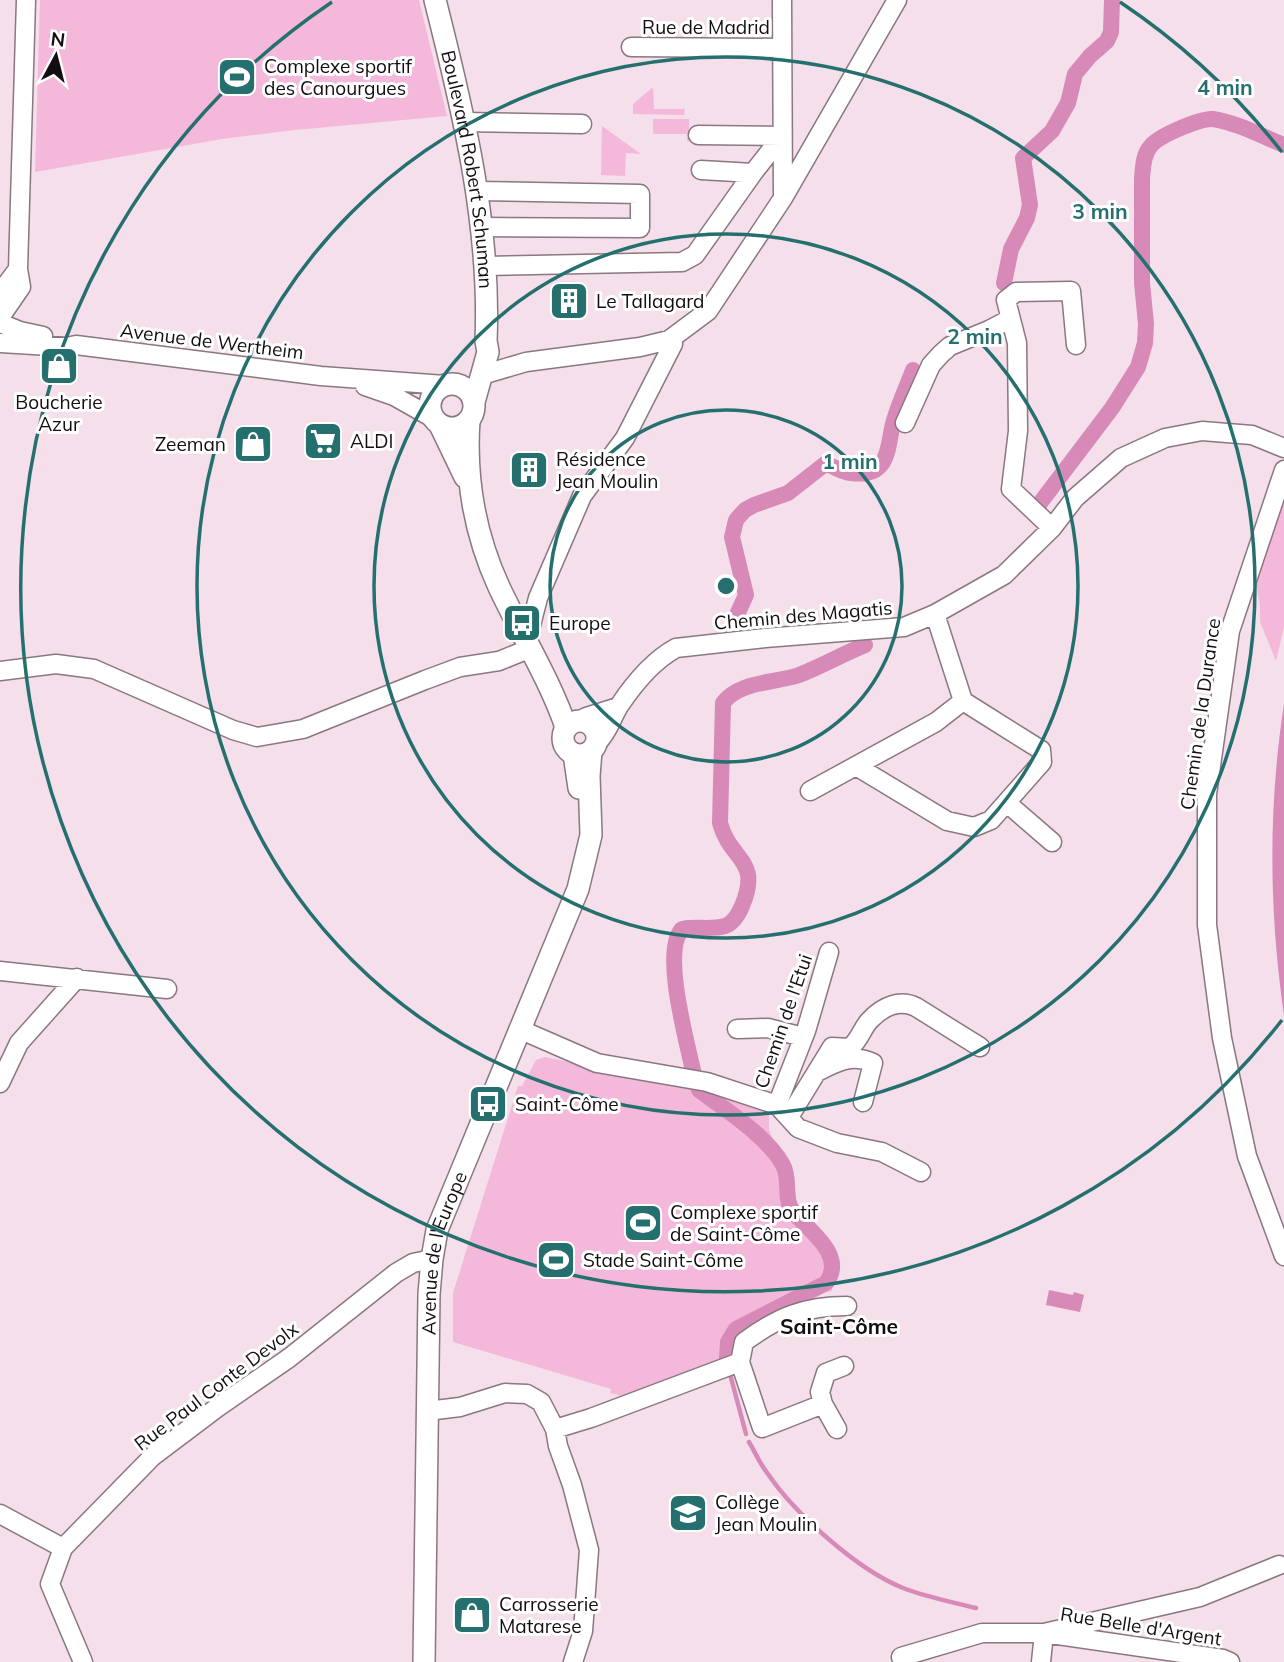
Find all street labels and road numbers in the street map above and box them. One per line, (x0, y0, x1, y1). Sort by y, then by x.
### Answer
street label: Rue de Madrid (642, 15, 770, 39)
street label: Boulevard Robert Schuman (436, 48, 498, 289)
street label: Avenue de Wertheim (119, 318, 305, 364)
street label: Chemin des Magatis (713, 595, 893, 635)
street label: Chemin de la Durance (1175, 617, 1225, 811)
street label: Chemin de l'Etui (749, 951, 817, 1091)
street label: Avenue de l'Europe (416, 1168, 472, 1335)
street label: Rue Paul Conte Devolx (129, 1316, 303, 1456)
street label: Rue Belle d'Argent (1059, 1601, 1224, 1651)

